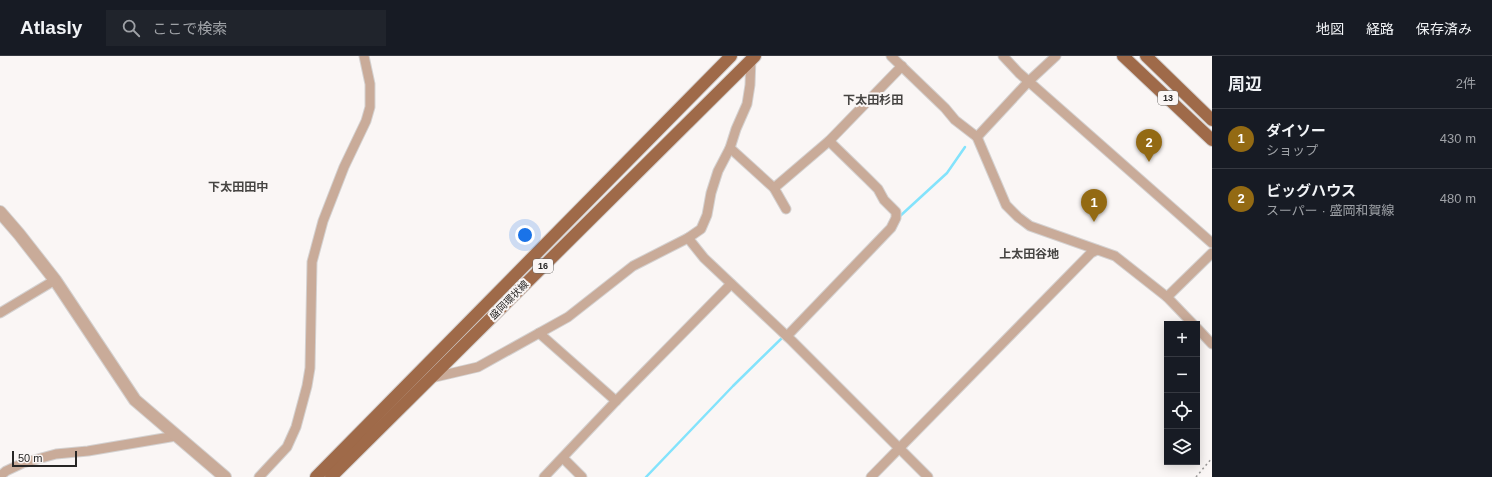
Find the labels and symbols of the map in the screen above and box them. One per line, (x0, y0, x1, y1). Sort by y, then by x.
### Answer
road number: 13 (1158, 91, 1178, 105)
district label: 下太田杉田 (843, 93, 903, 107)
pin: 2 (1136, 129, 1162, 162)
district label: 下太田田中 (208, 180, 268, 194)
pin: 1 (1081, 189, 1107, 222)
your location (515, 225, 535, 245)
district label: 上太田谷地 (999, 247, 1059, 261)
road number: 16 (533, 259, 553, 273)
street label: 盛岡環状線 (487, 278, 531, 322)
scale bar (12, 449, 77, 468)

